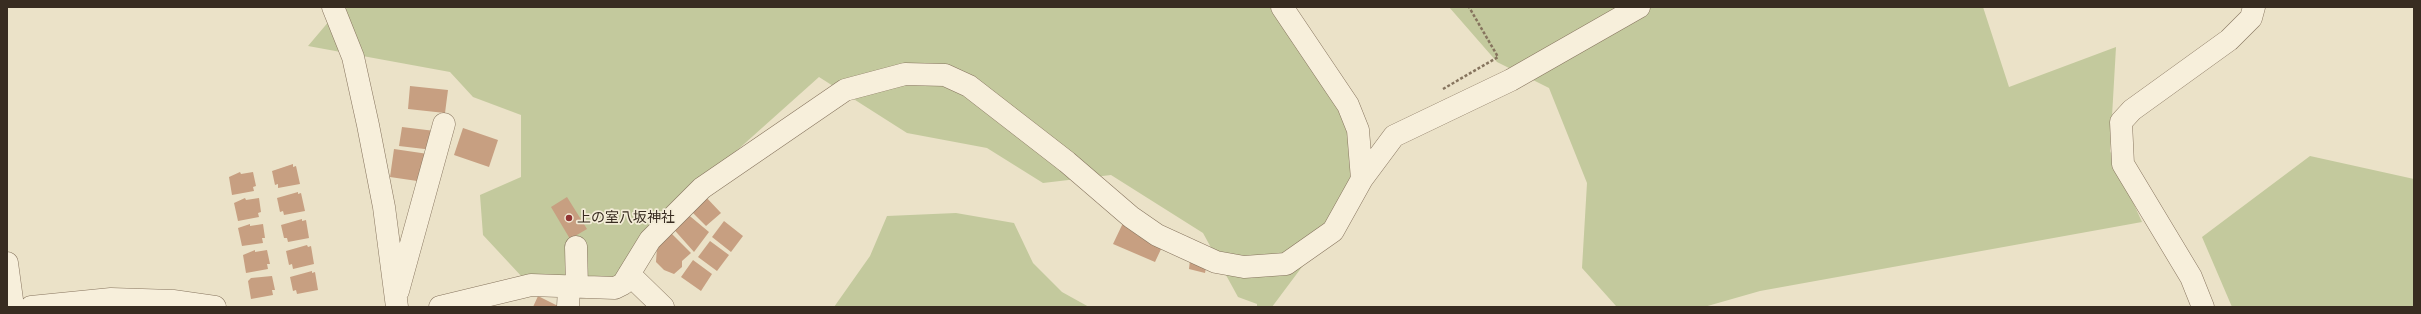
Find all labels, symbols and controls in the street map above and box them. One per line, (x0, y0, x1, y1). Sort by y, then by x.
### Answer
place label: 上の室八坂神社 (577, 210, 675, 226)
marker: 上の室八坂神社 (564, 213, 574, 223)

